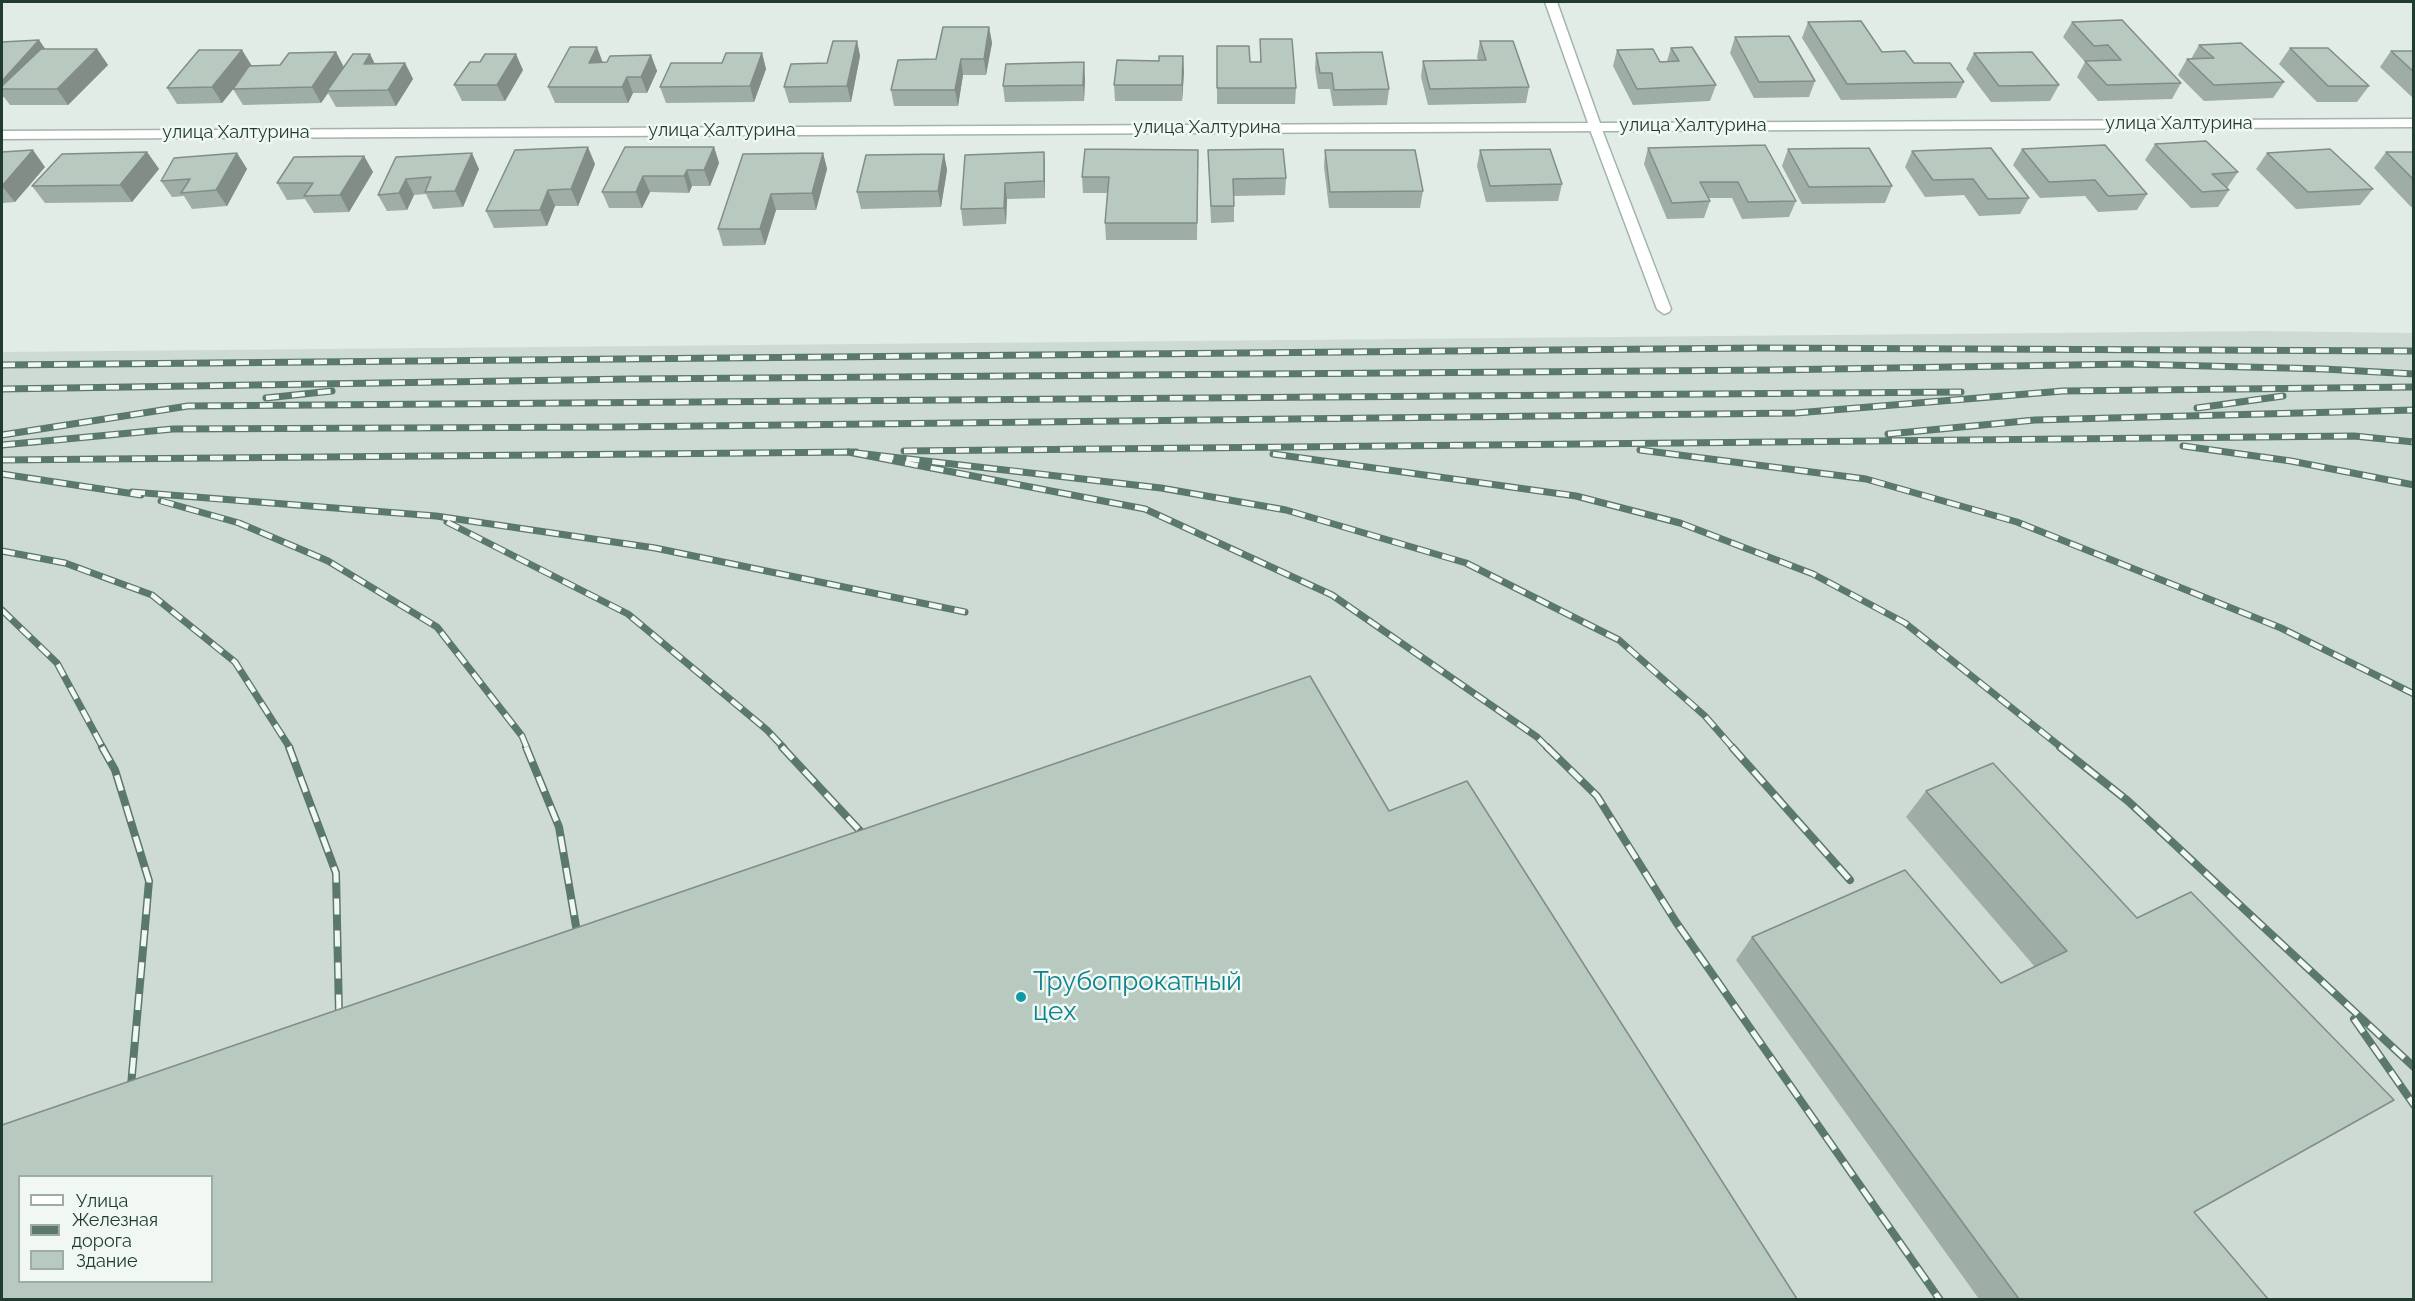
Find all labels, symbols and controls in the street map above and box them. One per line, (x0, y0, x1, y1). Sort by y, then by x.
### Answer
street label: улица Халтурина (2105, 113, 2253, 135)
street label: улица Халтурина (1619, 115, 1767, 137)
street label: улица Халтурина (1133, 117, 1281, 139)
street label: улица Халтурина (648, 120, 796, 142)
street label: улица Халтурина (162, 122, 310, 144)
place label: Трубопрокатный цех (1033, 966, 1242, 1028)
marker: Трубопрокатный цех (1014, 990, 1028, 1004)
legend (18, 1175, 213, 1283)
text: Улица (76, 1190, 128, 1211)
text: Железная дорога (72, 1209, 158, 1251)
text: Здание (76, 1250, 138, 1271)

